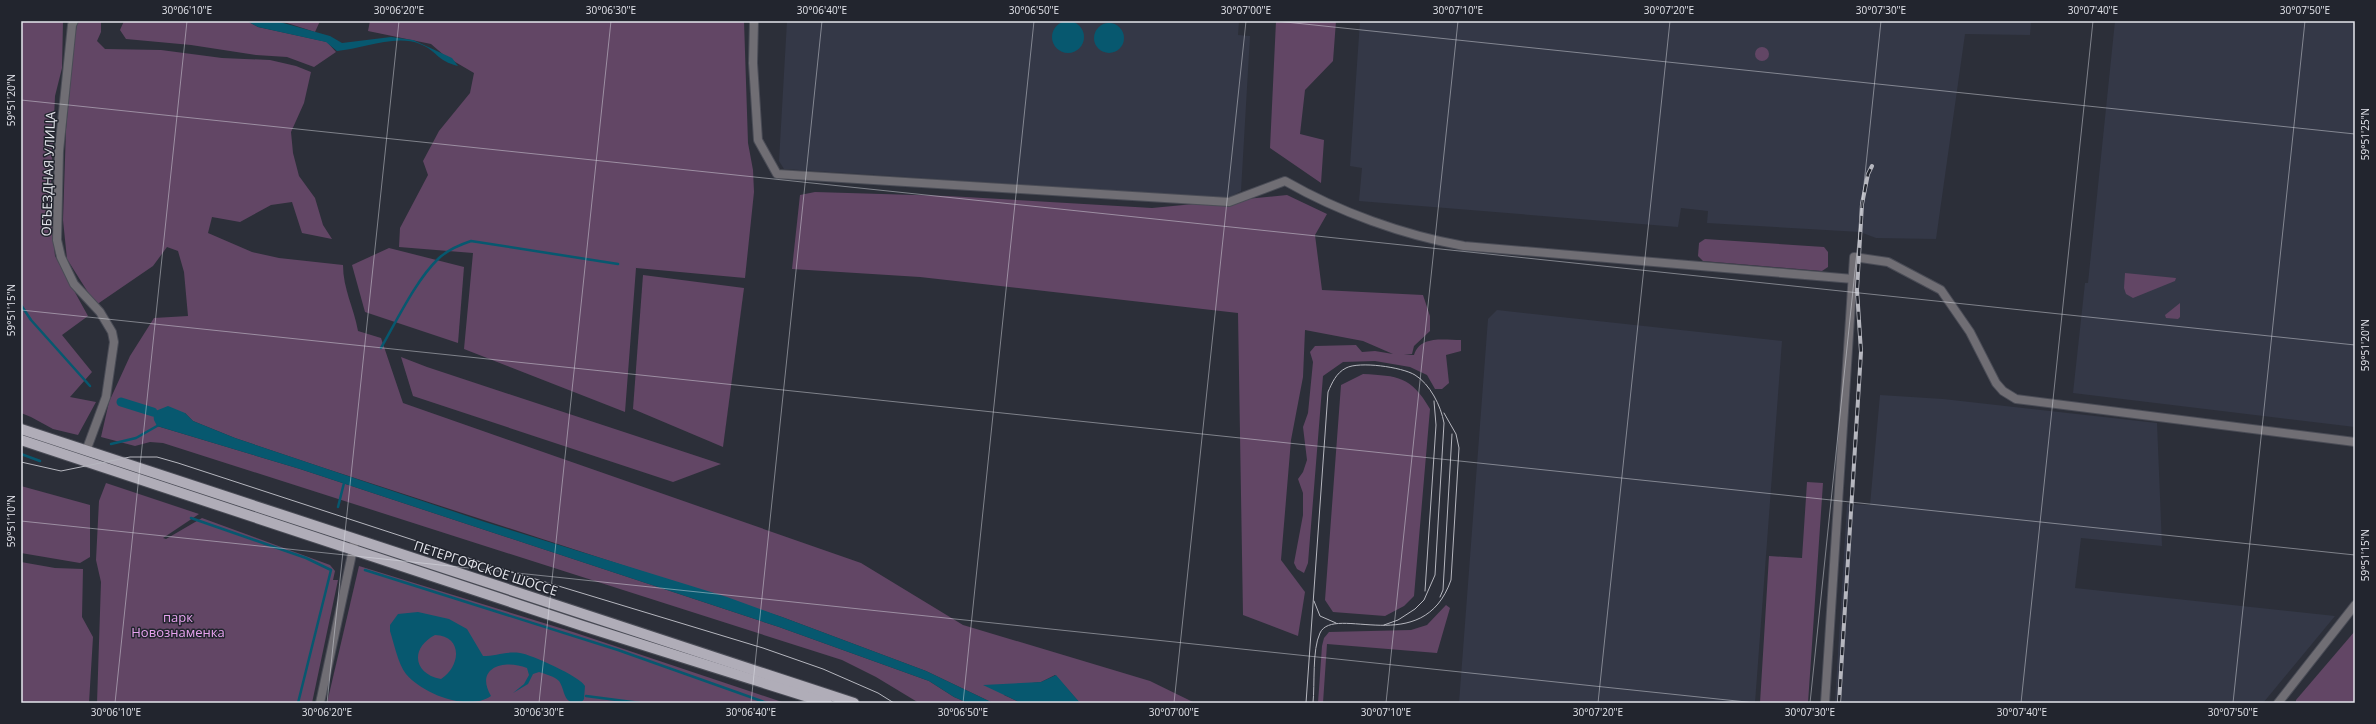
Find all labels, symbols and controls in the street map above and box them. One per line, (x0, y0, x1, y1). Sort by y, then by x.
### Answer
text: 30°06'10"E (162, 3, 212, 17)
text: 30°06'20"E (374, 3, 424, 17)
text: 30°06'30"E (586, 3, 636, 17)
text: 30°06'40"E (797, 3, 847, 17)
text: 30°06'50"E (1009, 3, 1059, 17)
text: 30°07'00"E (1221, 3, 1271, 17)
text: 30°07'10"E (1433, 3, 1483, 17)
text: 30°07'20"E (1644, 3, 1694, 17)
text: 30°07'30"E (1856, 3, 1906, 17)
text: 30°07'40"E (2068, 3, 2118, 17)
text: 30°07'50"E (2280, 3, 2330, 17)
text: 59°51'20"N (4, 74, 18, 126)
text: 59°51'25"N (2358, 108, 2372, 160)
street label: ОБЪЕЗДНАЯ УЛИЦА (37, 110, 59, 237)
text: 59°51'15"N (4, 284, 18, 336)
text: 59°51'20"N (2358, 319, 2372, 371)
text: 59°51'10"N (4, 495, 18, 547)
text: 59°51'15"N (2358, 529, 2372, 581)
street label: ПЕТЕРГОФСКОЕ ШОССЕ (412, 536, 560, 600)
park label: парк Новознаменка (131, 608, 225, 641)
text: 30°06'10"E (91, 705, 141, 719)
text: 30°06'20"E (302, 705, 352, 719)
text: 30°06'30"E (514, 705, 564, 719)
text: 30°06'40"E (726, 705, 776, 719)
text: 30°06'50"E (938, 705, 988, 719)
text: 30°07'00"E (1149, 705, 1199, 719)
text: 30°07'10"E (1361, 705, 1411, 719)
text: 30°07'20"E (1573, 705, 1623, 719)
text: 30°07'30"E (1785, 705, 1835, 719)
text: 30°07'40"E (1997, 705, 2047, 719)
text: 30°07'50"E (2208, 705, 2258, 719)

